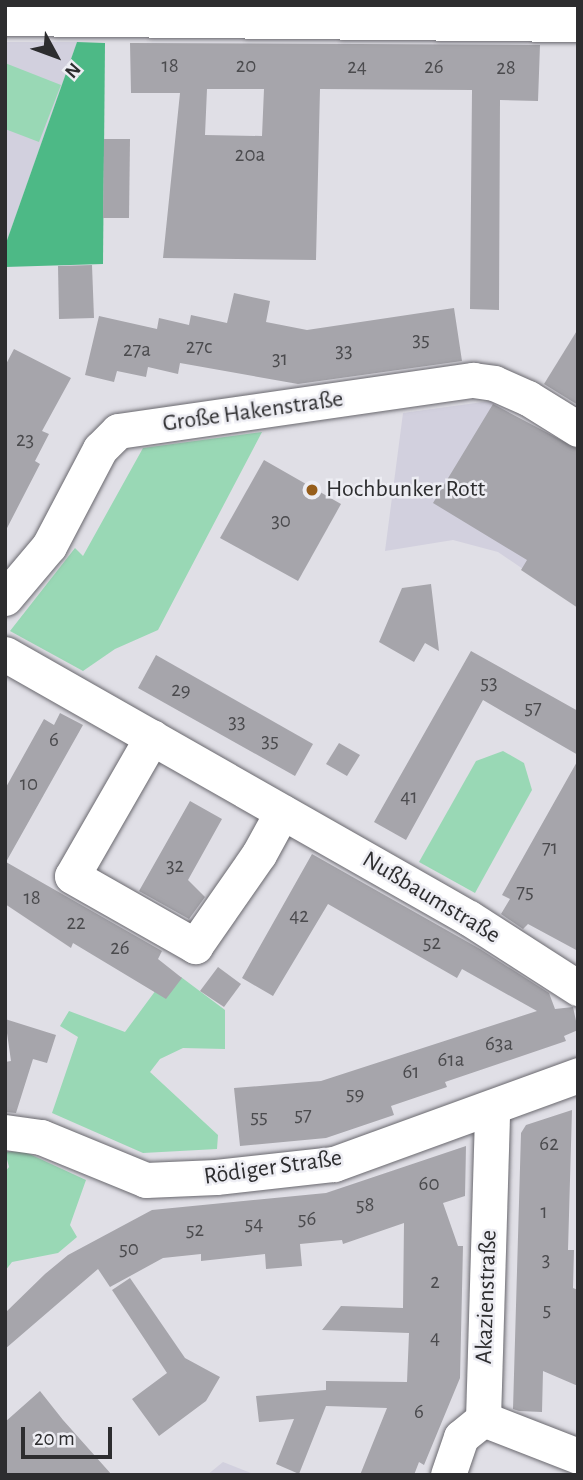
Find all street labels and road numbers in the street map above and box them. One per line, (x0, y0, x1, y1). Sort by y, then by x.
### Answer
street label: Große Hakenstraße (161, 385, 345, 439)
street label: Nußbaumstraße (357, 846, 505, 950)
street label: Rödiger Straße (202, 1144, 344, 1192)
street label: Akazienstraße (470, 1230, 504, 1364)

